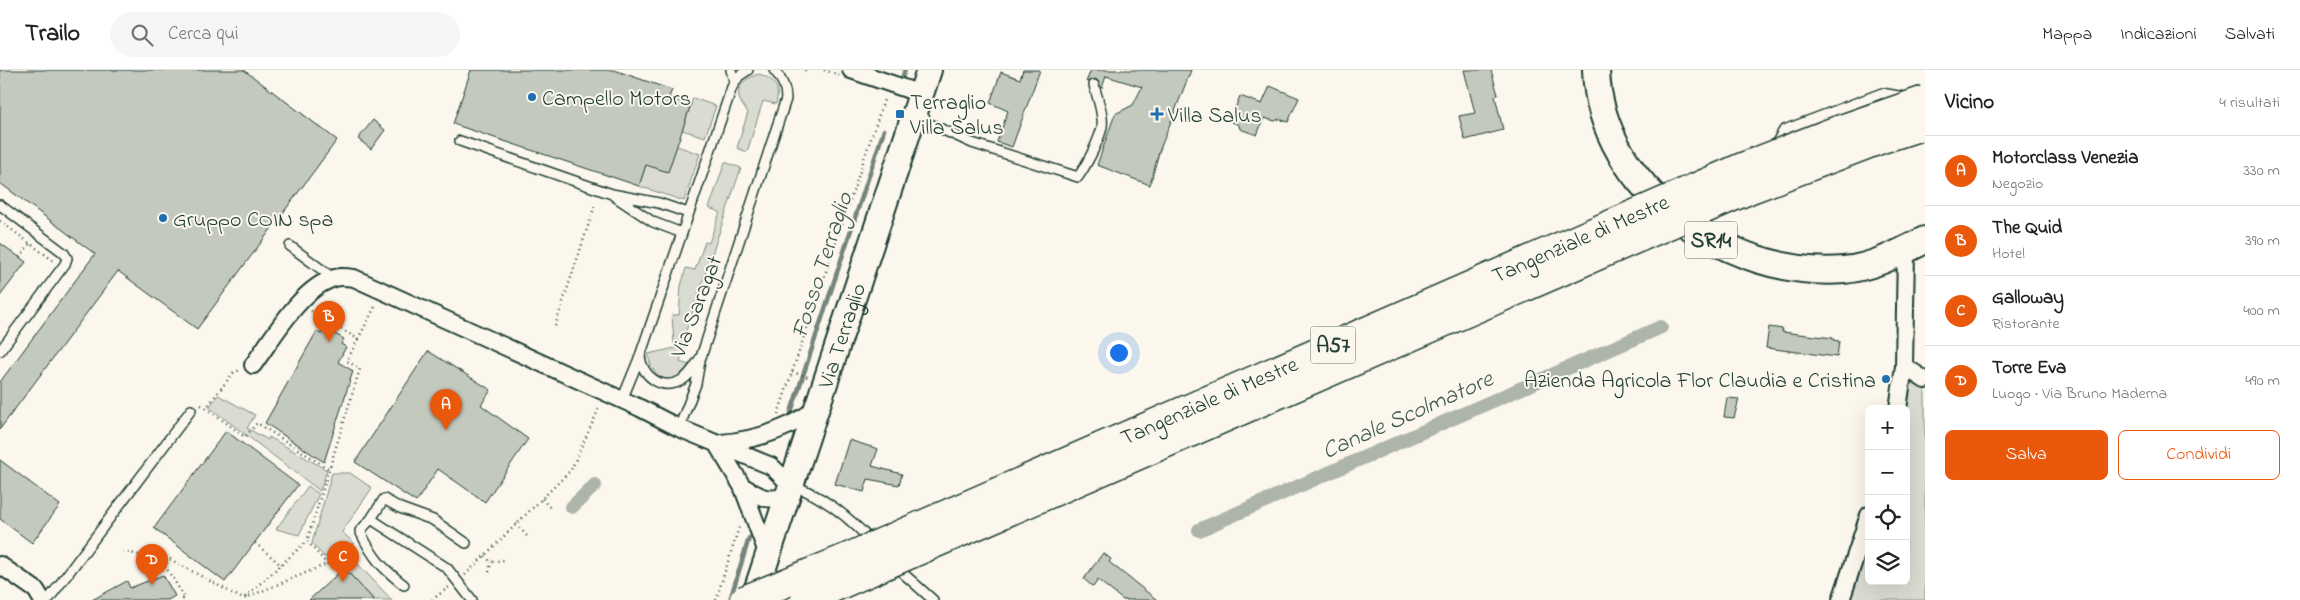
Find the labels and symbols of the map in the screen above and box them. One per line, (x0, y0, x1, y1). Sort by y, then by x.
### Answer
place label: Campello Motors (542, 84, 691, 116)
place label: Terraglio Villa Salus (909, 88, 1004, 145)
marker: Campello Motors (526, 91, 538, 103)
place label: Villa Salus (1167, 101, 1262, 133)
marker: Villa Salus (1150, 107, 1164, 121)
marker: Terraglio Villa Salus (894, 108, 906, 120)
water label: Fosso Terraglio (783, 187, 864, 343)
street label: Tangenziale di Mestre (1487, 188, 1675, 293)
place label: Gruppo COIN spa (173, 205, 333, 237)
marker: Gruppo COIN spa (157, 212, 169, 224)
road number: SR14 (1685, 222, 1737, 258)
street label: Via Saragat (663, 251, 733, 364)
street label: Via Terraglio (811, 279, 876, 394)
pin: B (313, 301, 345, 342)
road number: A57 (1310, 326, 1356, 364)
your location (1106, 340, 1132, 366)
street label: Tangenziale di Mestre (1116, 350, 1304, 455)
water label: Canale Scolmatore (1317, 362, 1500, 470)
place label: Azienda Agricola Flor Claudia e Cristina (1524, 366, 1876, 399)
marker: Azienda Agricola Flor Claudia e Cristina (1880, 373, 1892, 385)
pin: A (430, 389, 462, 430)
pin: C (327, 541, 359, 582)
pin: D (136, 544, 168, 585)

